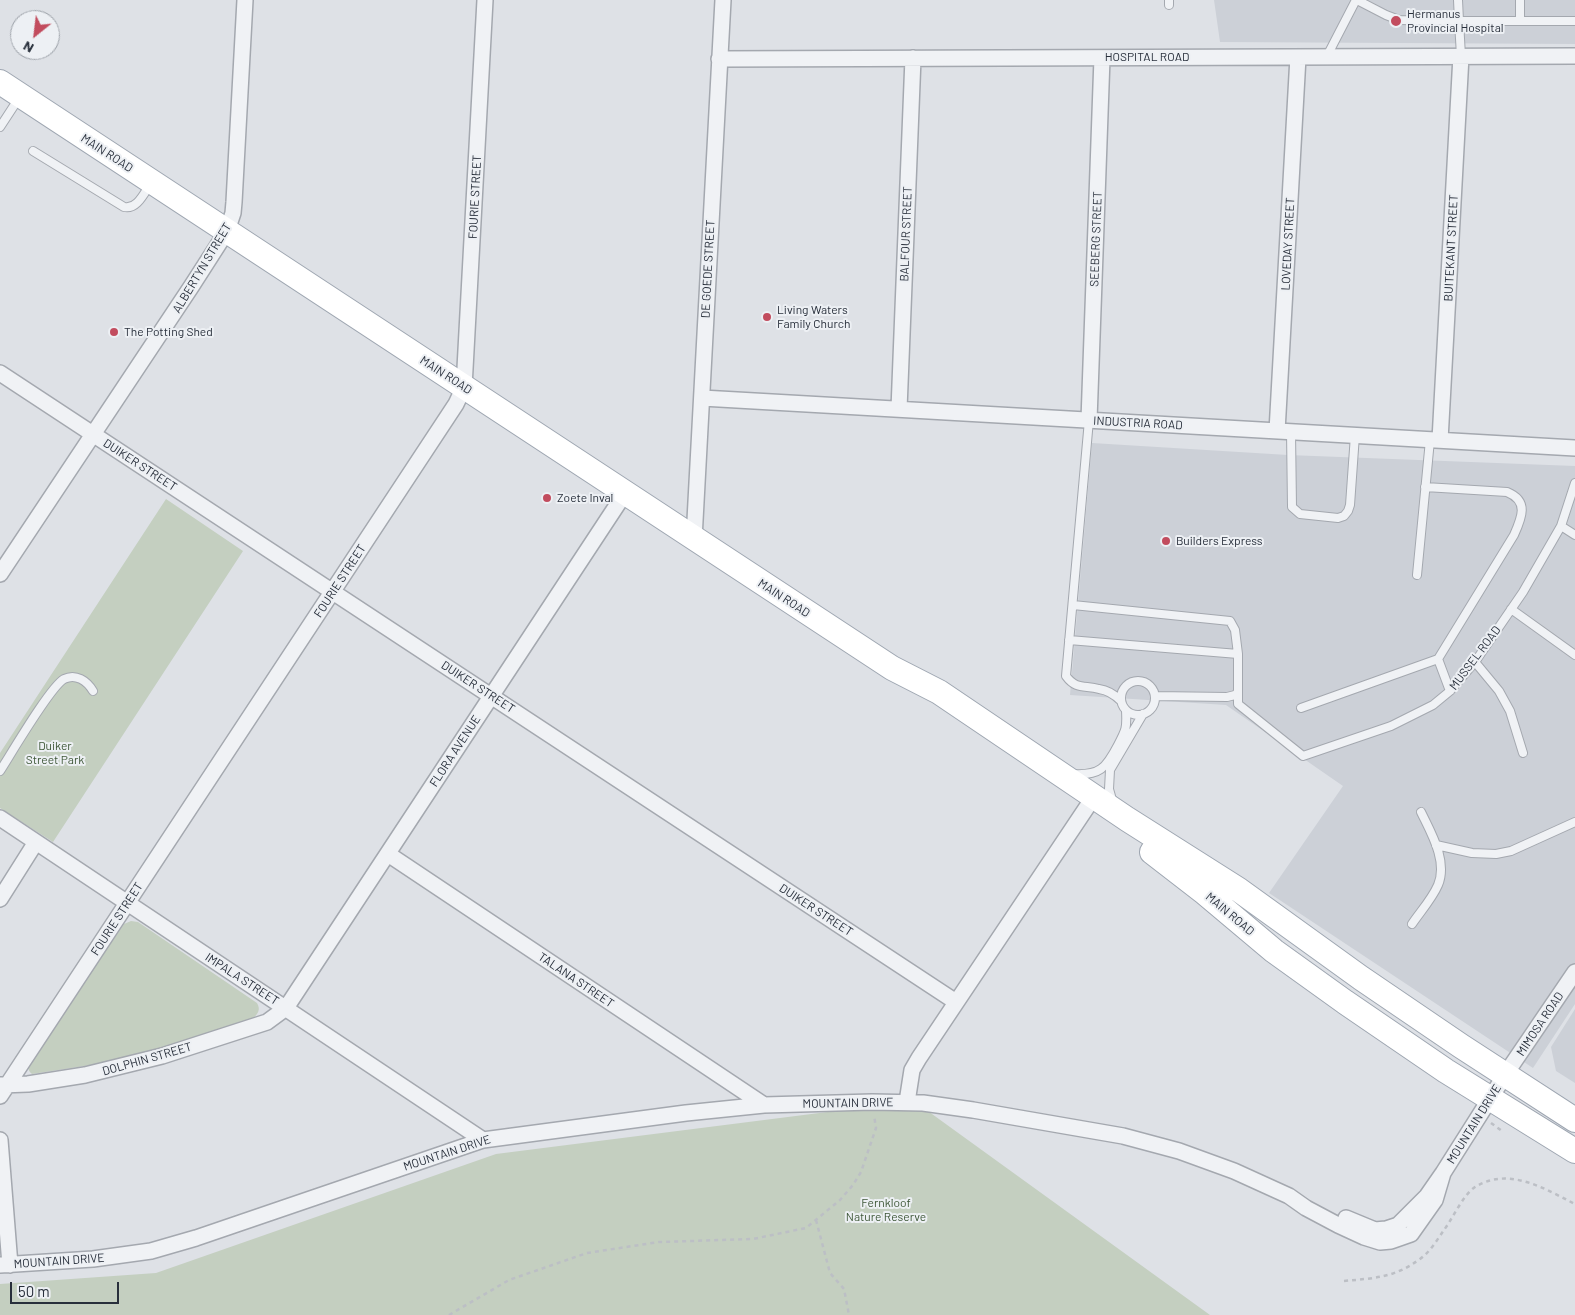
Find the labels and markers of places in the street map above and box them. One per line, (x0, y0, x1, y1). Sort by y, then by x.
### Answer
place label: Hermanus Provincial Hospital (1407, 7, 1504, 35)
marker: Hermanus Provincial Hospital (1389, 14, 1403, 28)
place label: Living Waters Family Church (777, 303, 850, 331)
marker: Living Waters Family Church (761, 311, 773, 323)
place label: The Potting Shed (124, 325, 213, 339)
marker: The Potting Shed (108, 326, 120, 338)
place label: Zoete Inval (557, 491, 613, 505)
marker: Zoete Inval (541, 492, 553, 504)
place label: Builders Express (1176, 534, 1263, 548)
marker: Builders Express (1160, 535, 1172, 547)

